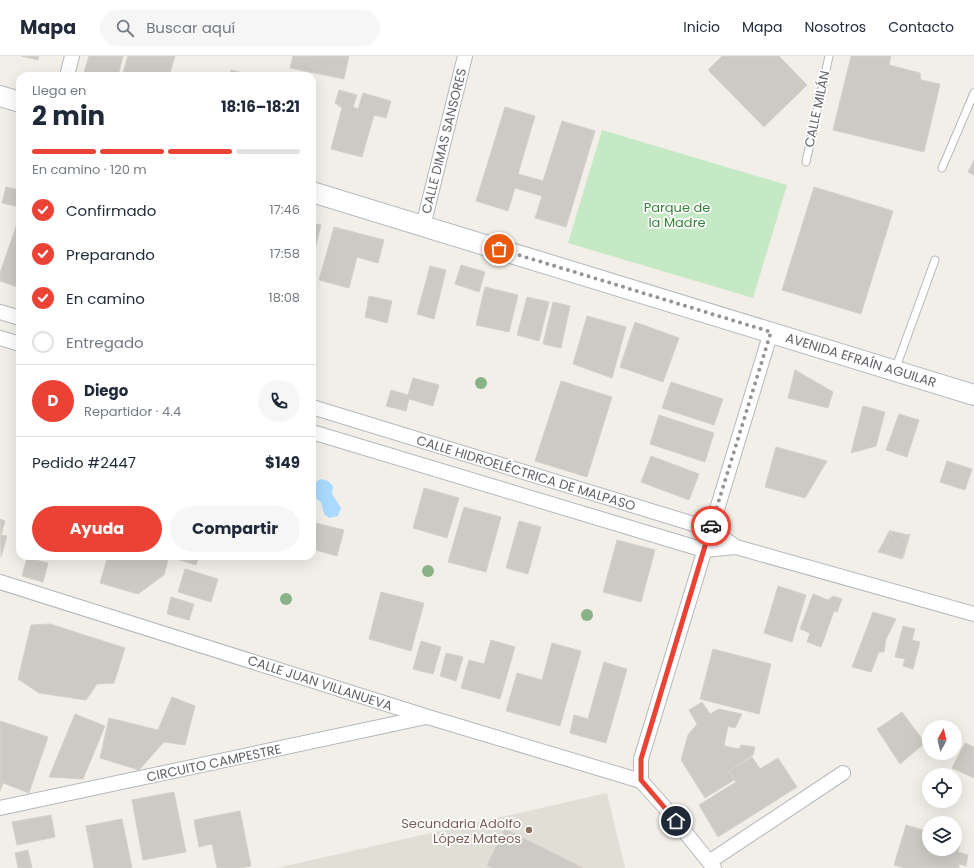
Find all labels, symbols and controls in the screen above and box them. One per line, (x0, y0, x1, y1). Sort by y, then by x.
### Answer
search box (100, 10, 380, 46)
text: Mapa (20, 14, 76, 41)
icon: search (114, 17, 136, 39)
text: Buscar aquí (146, 17, 235, 38)
text: Inicio (683, 17, 720, 37)
text: Mapa (742, 17, 783, 37)
text: Nosotros (805, 17, 866, 37)
text: Contacto (888, 17, 954, 37)
street label: CALLE DIMAS SANSORES (417, 66, 471, 216)
street label: CALLE MILÁN (800, 69, 834, 149)
text: Llega en (32, 81, 86, 100)
text: 18:16–18:21 (221, 96, 300, 117)
text: 2 min (32, 98, 105, 134)
text: En camino · 120 m (32, 160, 147, 179)
park label: Parque de la Madre (644, 198, 710, 232)
icon: check (32, 199, 54, 221)
text: Confirmado (66, 200, 156, 221)
text: 17:46 (270, 200, 300, 219)
pin (482, 232, 516, 266)
icon: bag (488, 238, 510, 260)
icon: check (32, 243, 54, 265)
text: Preparando (66, 244, 155, 265)
text: 17:58 (270, 244, 300, 263)
icon: check (32, 287, 54, 309)
text: En camino (66, 288, 145, 309)
text: 18:08 (269, 288, 300, 307)
street label: AVENIDA EFRAÍN AGUILAR (783, 328, 939, 392)
text: Entregado (66, 332, 144, 353)
text: Diego (84, 380, 128, 401)
button: phone (258, 380, 300, 422)
text: D (48, 390, 58, 411)
text: Repartidor · 4.4 (84, 402, 181, 421)
street label: CALLE HIDROELÉCTRICA DE MALPASO (414, 431, 638, 515)
text: Pedido #2447 (32, 452, 136, 473)
text: $149 (265, 452, 300, 473)
button: Ayuda (32, 506, 162, 552)
button: Compartir (170, 506, 300, 552)
courier (691, 506, 731, 546)
icon: car (700, 515, 722, 537)
street label: CALLE JUAN VILLANUEVA (245, 651, 395, 715)
north arrow (922, 720, 962, 760)
map controls (922, 720, 962, 856)
street label: CIRCUITO CAMPESTRE (145, 739, 283, 787)
button: locate (922, 768, 962, 808)
pin (659, 804, 693, 838)
icon: home (665, 810, 687, 832)
place label: Secundaria Adolfo López Mateos (401, 814, 521, 848)
button: layers (922, 816, 962, 856)
marker: Secundaria Adolfo López Mateos (524, 825, 534, 835)

